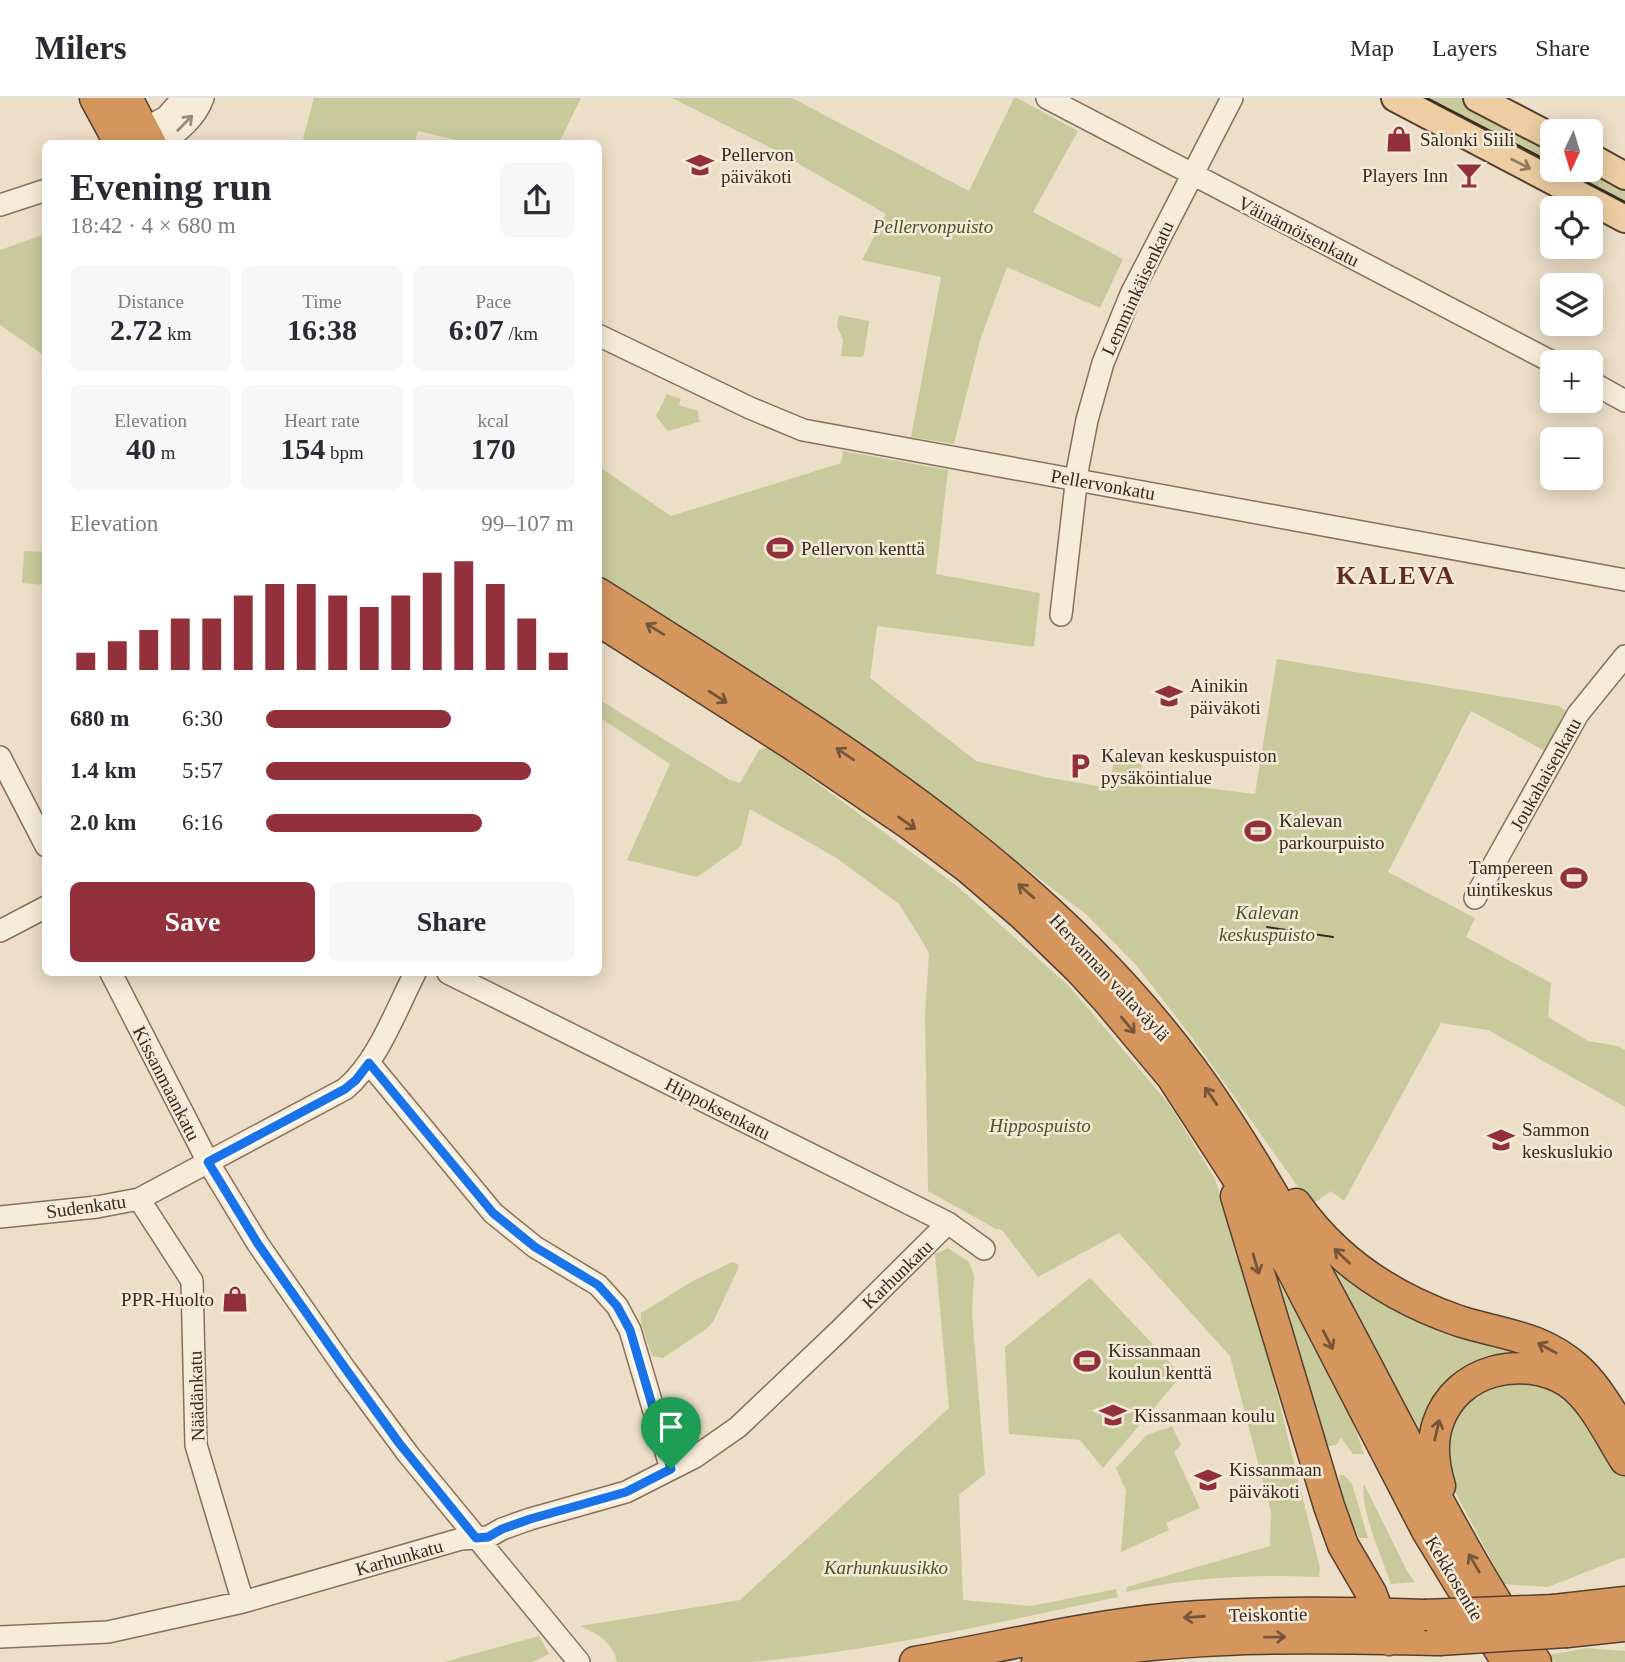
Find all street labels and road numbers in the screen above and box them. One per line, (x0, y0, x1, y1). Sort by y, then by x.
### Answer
street label: Väinämöisenkatu (1235, 192, 1363, 271)
street label: Lemminkäisenkatu (1097, 217, 1178, 359)
street label: Pellervonkatu (1049, 465, 1157, 504)
street label: Joukahaisenkatu (1506, 714, 1585, 834)
street label: Hervannan valtaväylä (1045, 909, 1174, 1046)
street label: Kissanmaankatu (129, 1023, 205, 1144)
street label: Hippoksenkatu (662, 1073, 774, 1144)
street label: Sudenkatu (45, 1190, 128, 1222)
street label: Karhunkatu (858, 1235, 937, 1313)
street label: Näädänkatu (184, 1350, 209, 1442)
street label: Kekkosentie (1421, 1532, 1488, 1624)
street label: Karhunkatu (353, 1535, 446, 1580)
street label: Teiskontie (1228, 1603, 1308, 1626)

